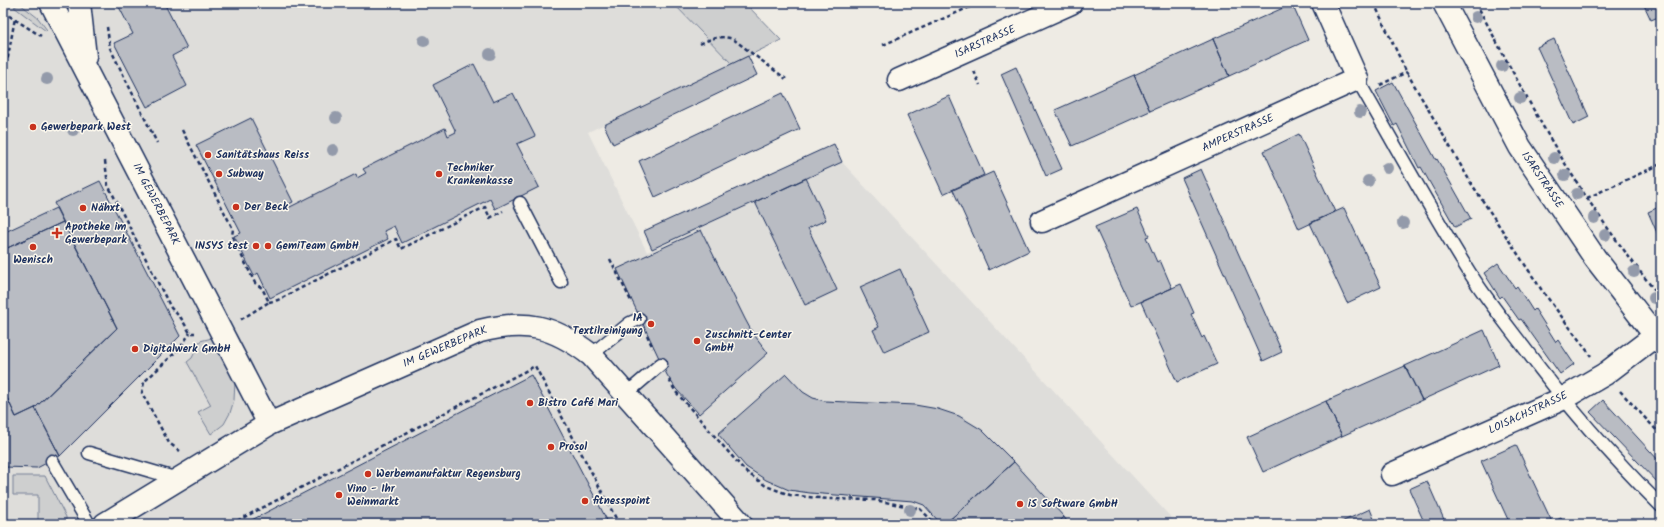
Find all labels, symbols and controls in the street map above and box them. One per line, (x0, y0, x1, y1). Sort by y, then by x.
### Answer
street label: ISARSTRASSE (951, 20, 1019, 64)
street label: AMPERSTRASSE (1199, 109, 1277, 157)
place label: Gewerbepark West (41, 118, 132, 136)
marker: Gewerbepark West (28, 122, 38, 132)
place label: Sanitätshaus Reiss (216, 146, 310, 164)
street label: ISARSTRASSE (1516, 148, 1568, 213)
marker: Sanitätshaus Reiss (203, 150, 213, 160)
place label: Techniker Krankenkasse (447, 159, 513, 190)
street label: IM GEWERBEPARK (128, 160, 185, 249)
place label: Subway (227, 165, 264, 183)
marker: Subway (214, 169, 224, 179)
marker: Techniker Krankenkasse (434, 169, 444, 179)
place label: Der Beck (244, 198, 289, 216)
place label: Nähxt (91, 199, 121, 217)
marker: Der Beck (231, 202, 241, 212)
marker: Nähxt (78, 203, 88, 213)
place label: Apotheke im Gewerbepark (65, 218, 127, 249)
marker: Apotheke im Gewerbepark (52, 228, 62, 238)
place label: INSYS test (195, 237, 249, 255)
place label: GemiTeam GmbH (276, 237, 359, 255)
marker: INSYS test (251, 241, 261, 251)
marker: GemiTeam GmbH (263, 241, 273, 251)
marker: Wenisch (28, 242, 38, 252)
place label: Wenisch (13, 251, 53, 269)
place label: 1A Textilreinigung (573, 309, 643, 340)
marker: 1A Textilreinigung (646, 319, 656, 329)
street label: IM GEWERBEPARK (400, 321, 490, 373)
place label: Zuschnitt-Center GmbH (705, 326, 792, 357)
marker: Zuschnitt-Center GmbH (692, 336, 702, 346)
place label: Digitalwerk GmbH (143, 340, 231, 358)
marker: Digitalwerk GmbH (130, 344, 140, 354)
street label: LOISACHSTRASSE (1485, 387, 1571, 439)
place label: Bistro Café Mari (538, 394, 619, 412)
marker: Bistro Café Mari (525, 398, 535, 408)
place label: Prosol (559, 438, 587, 456)
marker: Prosol (546, 442, 556, 452)
place label: Werbemanufaktur Regensburg (376, 465, 521, 483)
marker: Werbemanufaktur Regensburg (363, 469, 373, 479)
place label: Vino - Ihr Weinmarkt (347, 480, 400, 511)
marker: Vino - Ihr Weinmarkt (334, 490, 344, 500)
place label: fitnesspoint (592, 492, 651, 510)
place label: iS Software GmbH (1028, 495, 1118, 513)
marker: fitnesspoint (580, 496, 590, 506)
marker: iS Software GmbH (1015, 499, 1025, 509)

